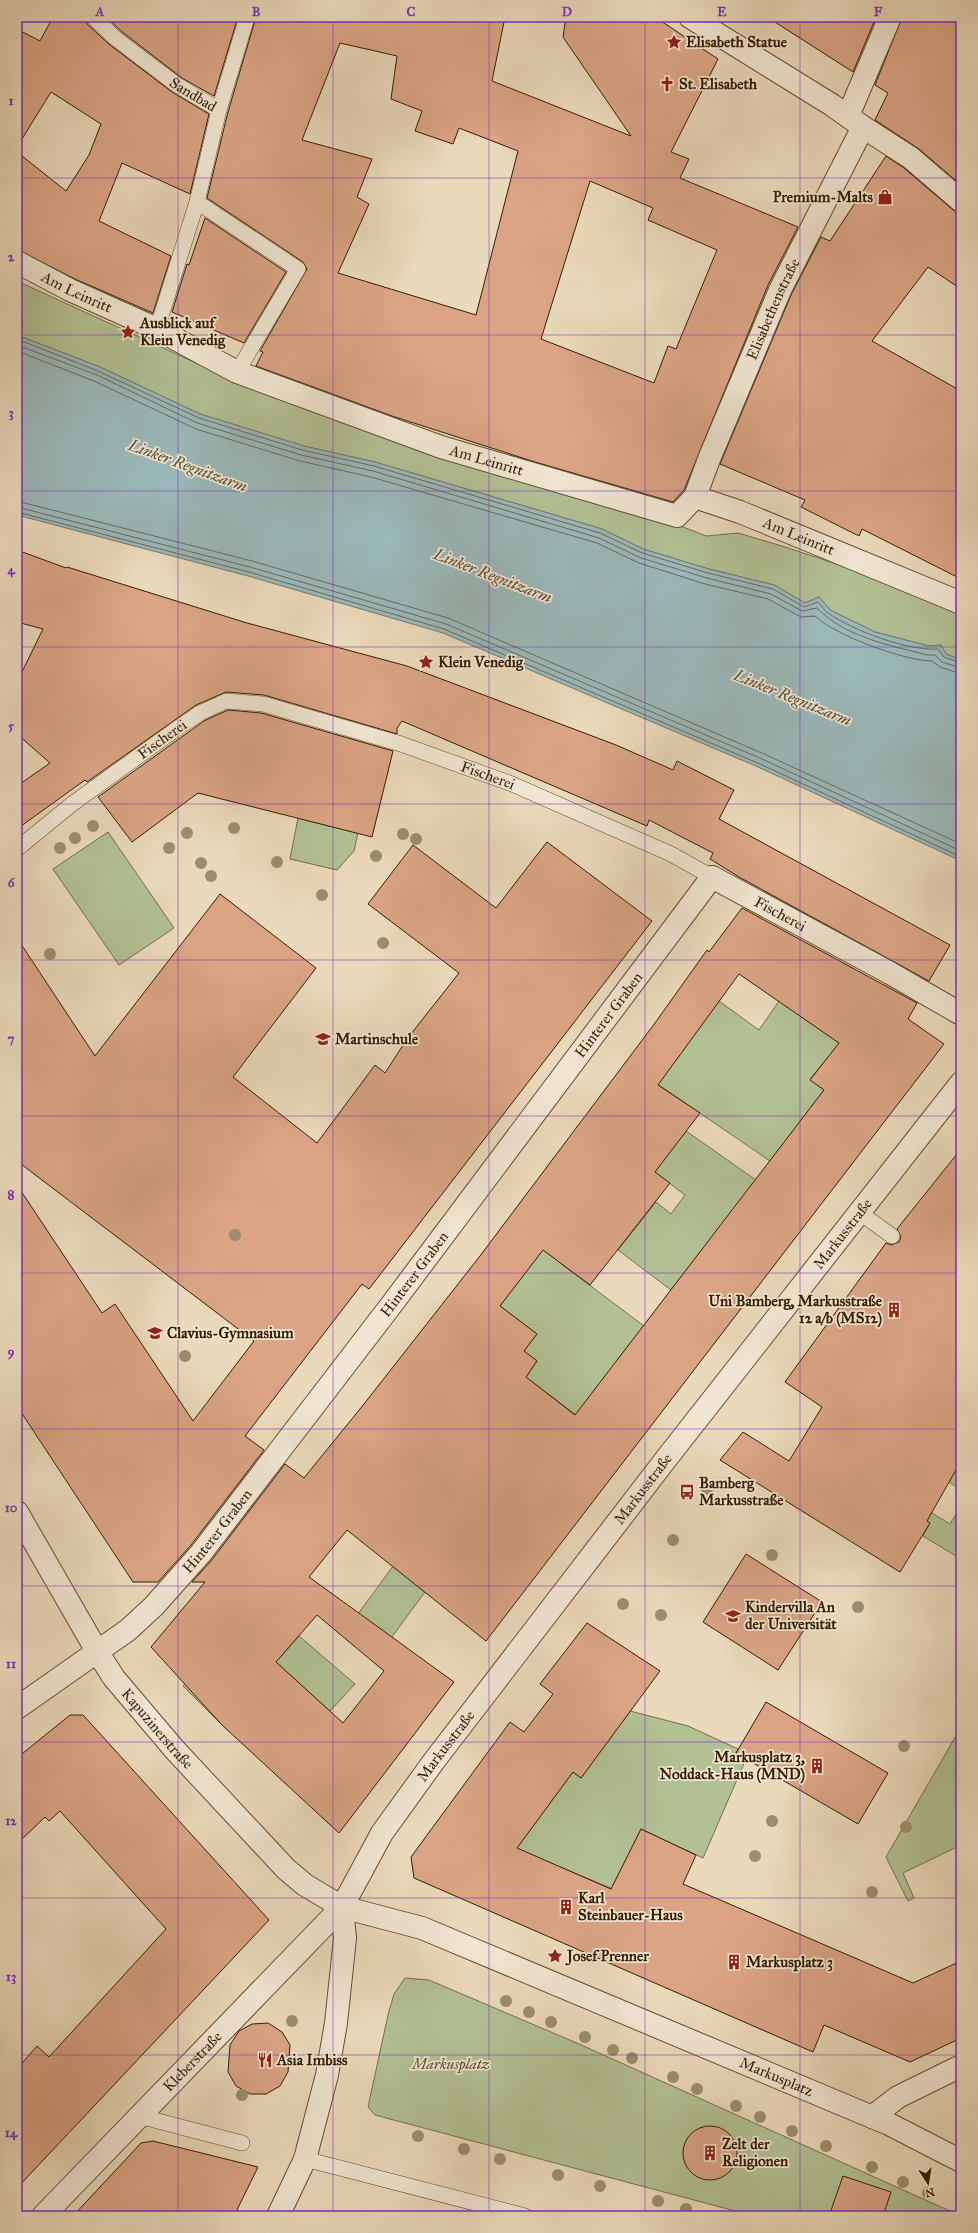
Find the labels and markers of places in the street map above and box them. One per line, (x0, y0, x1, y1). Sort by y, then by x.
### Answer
place icon: Elisabeth Statue (665, 33, 683, 51)
place label: Elisabeth Statue (686, 33, 788, 51)
church icon: St. Elisabeth (658, 75, 676, 93)
place label: St. Elisabeth (679, 75, 758, 93)
place label: Premium-Malts (773, 188, 874, 206)
shop icon: Premium-Malts (876, 188, 894, 206)
place label: Ausblick auf Klein Venedig (139, 314, 226, 350)
place icon: Ausblick auf Klein Venedig (119, 323, 137, 341)
place icon: Klein Venedig (417, 653, 435, 671)
place label: Klein Venedig (438, 653, 524, 672)
school or university icon: Martinschule (314, 1030, 332, 1048)
place label: Martinschule (335, 1030, 419, 1048)
place label: Uni Bamberg, Markusstraße 12 a/b (MS12) (709, 1292, 883, 1328)
building icon: Uni Bamberg, Markusstraße 12 a/b (MS12) (885, 1301, 903, 1319)
school or university icon: Clavius-Gymnasium (146, 1324, 164, 1342)
place label: Clavius-Gymnasium (167, 1324, 294, 1343)
place label: Bamberg Markusstraße (699, 1474, 784, 1509)
bus stop icon: Bamberg Markusstraße (678, 1483, 696, 1501)
place label: Kindervilla An der Universität (745, 1598, 837, 1633)
school or university icon: Kindervilla An der Universität (724, 1607, 742, 1625)
place label: Markusplatz 3, Noddack-Haus (MND) (660, 1748, 805, 1784)
building icon: Markusplatz 3, Noddack-Haus (MND) (808, 1757, 826, 1775)
place label: Karl Steinbauer-Haus (578, 1889, 683, 1924)
building icon: Karl Steinbauer-Haus (557, 1898, 575, 1916)
place icon: Josef Prenner (546, 1947, 564, 1965)
place label: Josef Prenner (565, 1947, 649, 1966)
building icon: Markusplatz 3 (725, 1953, 743, 1971)
place label: Markusplatz 3 (746, 1953, 833, 1972)
restaurant icon: Asia Imbiss (256, 2051, 274, 2069)
place label: Asia Imbiss (276, 2051, 348, 2069)
place label: Zelt der Religionen (722, 2135, 789, 2171)
building icon: Zelt der Religionen (701, 2144, 719, 2162)

